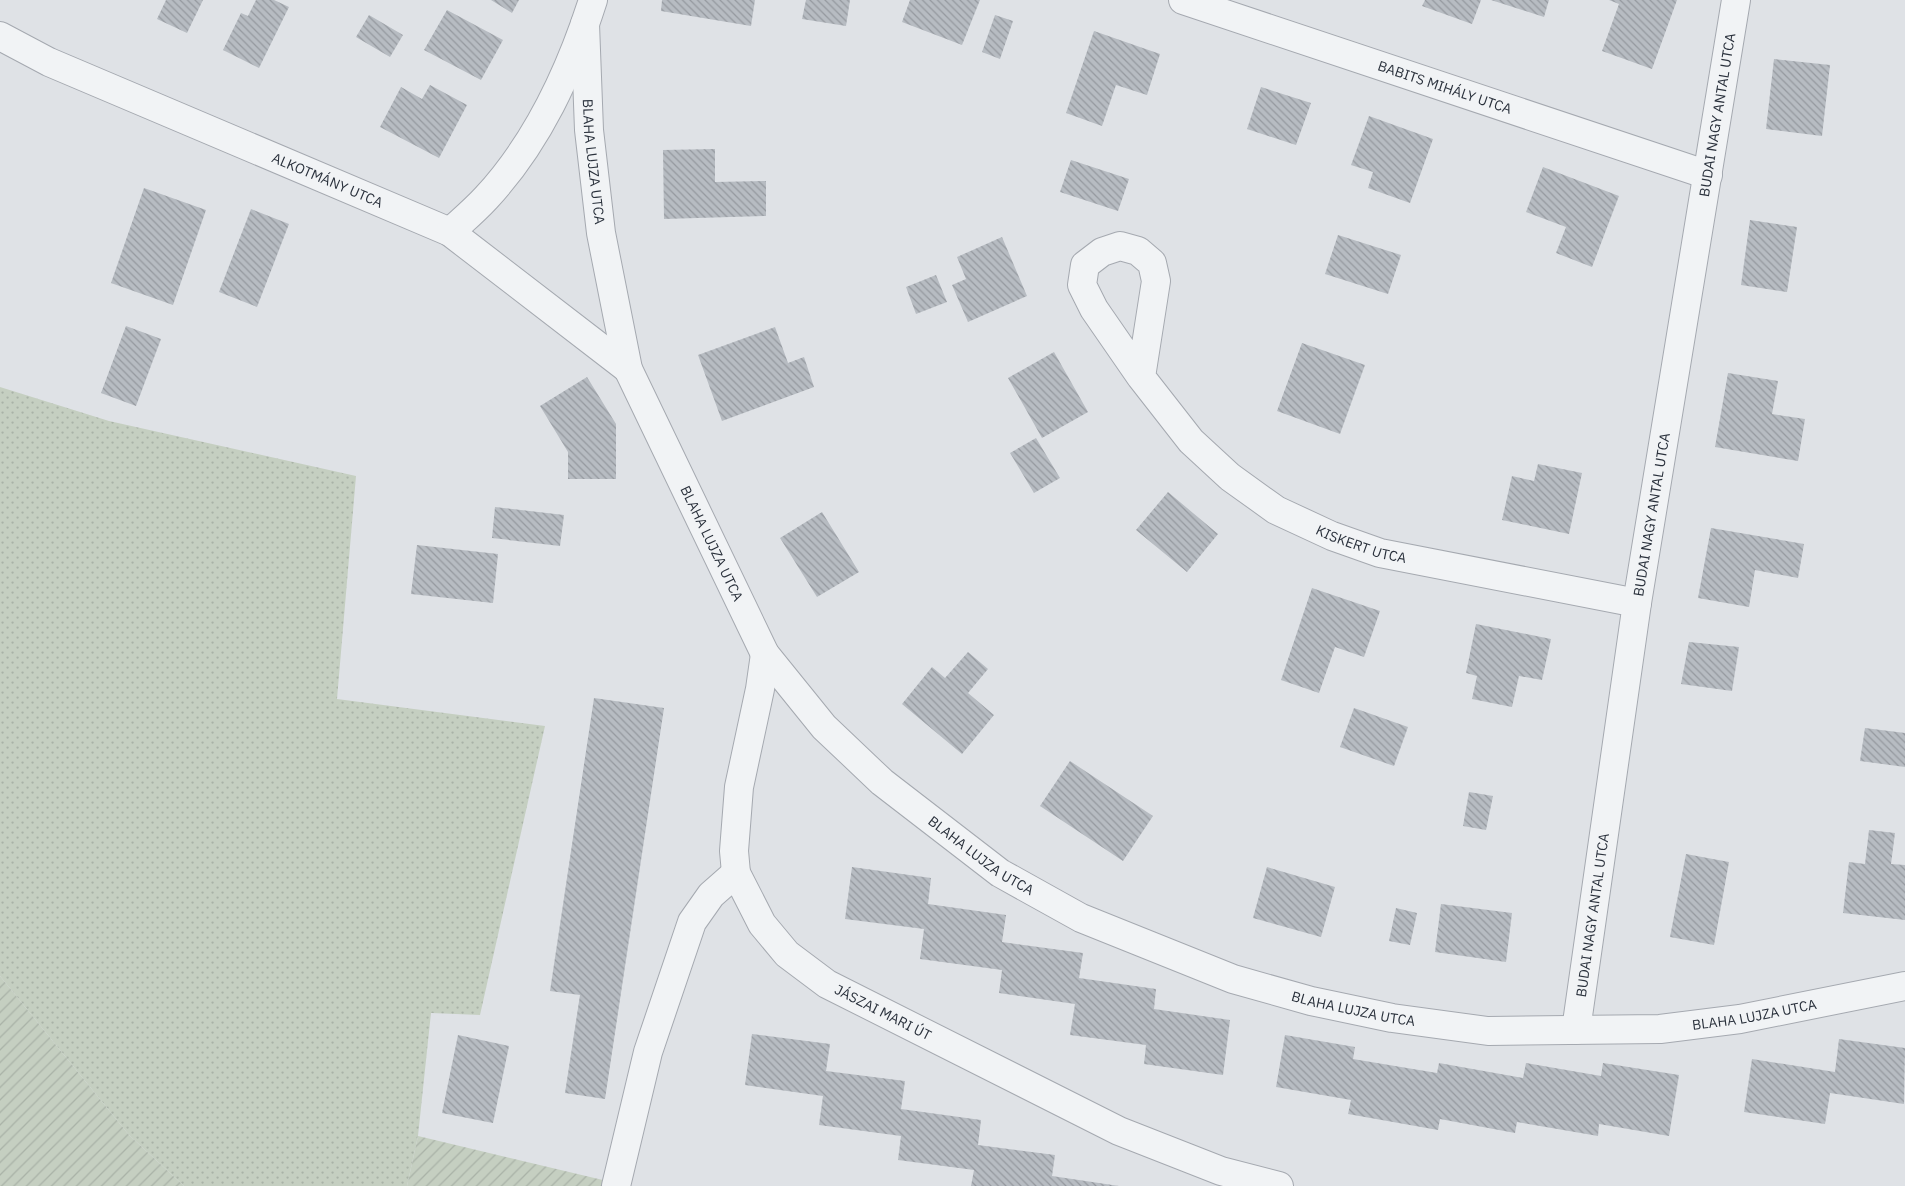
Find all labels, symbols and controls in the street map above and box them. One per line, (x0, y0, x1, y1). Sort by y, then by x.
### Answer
street label: BUDAI NAGY ANTAL UTCA (1695, 32, 1739, 198)
street label: BABITS MIHÁLY UTCA (1375, 57, 1514, 118)
street label: BLAHA LUJZA UTCA (579, 99, 609, 225)
street label: ALKOTMÁNY UTCA (269, 149, 386, 212)
street label: BUDAI NAGY ANTAL UTCA (1629, 431, 1674, 598)
street label: BLAHA LUJZA UTCA (676, 483, 747, 604)
street label: KISKERT UTCA (1313, 521, 1408, 567)
street label: BLAHA LUJZA UTCA (924, 812, 1037, 899)
street label: BUDAI NAGY ANTAL UTCA (1572, 832, 1613, 998)
street label: JÁSZAI MARI ÚT (832, 980, 935, 1044)
street label: BLAHA LUJZA UTCA (1289, 987, 1416, 1030)
street label: BLAHA LUJZA UTCA (1691, 995, 1818, 1034)

